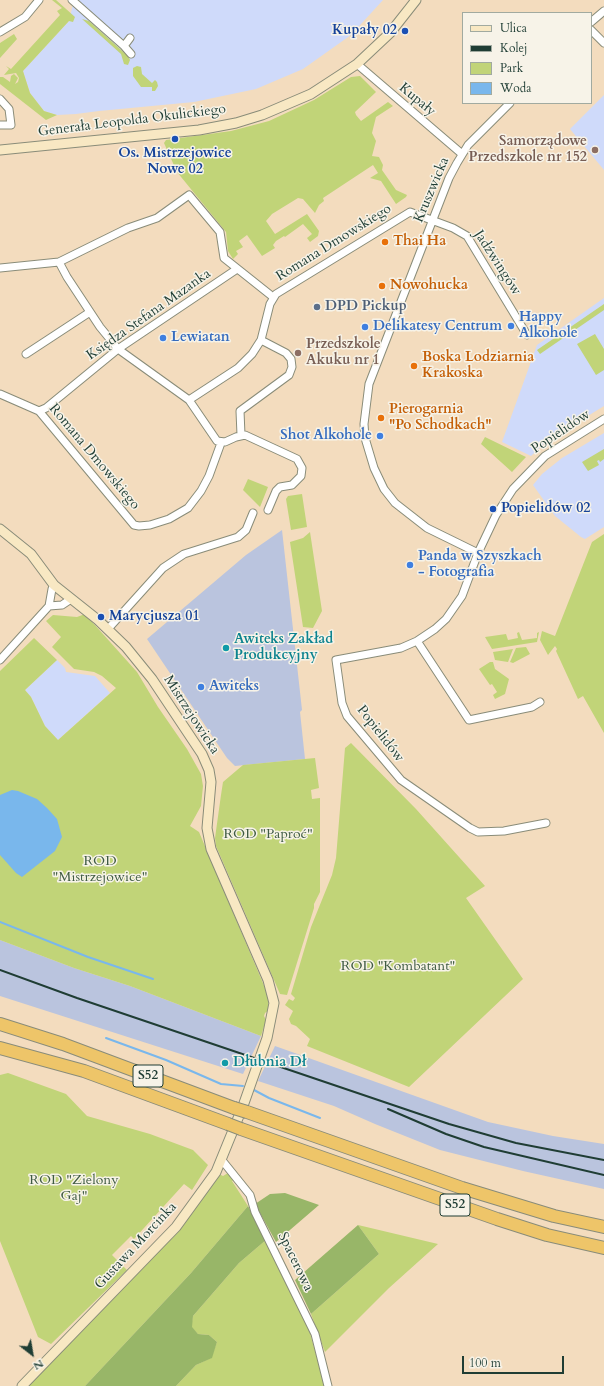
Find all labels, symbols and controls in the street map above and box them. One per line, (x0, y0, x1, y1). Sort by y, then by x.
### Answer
legend (462, 12, 592, 104)
text: Ulica (500, 20, 527, 36)
place label: Kupały 02 (332, 23, 397, 39)
marker: Kupały 02 (400, 26, 410, 36)
text: Kolej (500, 40, 527, 56)
text: Park (500, 60, 523, 76)
street label: Kupały (395, 80, 439, 120)
text: Woda (500, 80, 531, 96)
street label: Generała Leopolda Okulickiego (37, 101, 227, 141)
marker: Os. Mistrzejowice Nowe 02 (170, 134, 180, 144)
place label: Samorządowe Przedszkole nr 152 (469, 134, 587, 166)
marker: Samorządowe Przedszkole nr 152 (590, 145, 600, 155)
place label: Os. Mistrzejowice Nowe 02 (118, 146, 232, 178)
street label: Kruszwicka (411, 155, 453, 225)
street label: Romana Dmowskiego (273, 201, 395, 285)
street label: Jadźwingów (470, 227, 524, 299)
place label: Thai Ha (393, 234, 446, 250)
marker: Thai Ha (380, 237, 390, 247)
street label: Księdza Stefana Mazanka (84, 266, 214, 364)
place label: Nowohucka (390, 278, 468, 294)
marker: Nowohucka (377, 281, 387, 291)
place label: DPD Pickup (325, 299, 407, 315)
marker: DPD Pickup (312, 302, 322, 312)
place label: Happy Alkohole (519, 310, 578, 342)
place label: Delikatesy Centrum (373, 319, 502, 335)
marker: Happy Alkohole (506, 321, 516, 331)
marker: Delikatesy Centrum (360, 322, 370, 332)
place label: Lewiatan (171, 330, 230, 346)
marker: Lewiatan (158, 333, 168, 343)
place label: Przedszkole Akuku nr 1 (306, 337, 381, 370)
marker: Przedszkole Akuku nr 1 (293, 348, 303, 358)
place label: Boska Lodziarnia Krakoska (422, 350, 534, 382)
marker: Boska Lodziarnia Krakoska (409, 361, 419, 371)
street label: Romana Dmowskiego (45, 401, 143, 513)
place label: Pierogarnia "Po Schodkach" (389, 402, 492, 434)
street label: Popielidów (528, 406, 594, 458)
marker: Pierogarnia "Po Schodkach" (376, 413, 386, 423)
place label: Shot Alkohole (280, 428, 372, 444)
marker: Shot Alkohole (375, 431, 385, 441)
place label: Popielidów 02 (501, 501, 591, 517)
marker: Popielidów 02 (488, 504, 498, 514)
place label: Panda w Szyszkach - Fotografia (418, 549, 542, 582)
marker: Panda w Szyszkach - Fotografia (405, 560, 415, 570)
place label: Marycjusza 01 (109, 609, 200, 625)
marker: Marycjusza 01 (96, 612, 106, 622)
place label: Awiteks Zakład Produkcyjny (234, 632, 333, 664)
marker: Awiteks Zakład Produkcyjny (221, 643, 231, 653)
street label: Mistrzejowicka (159, 672, 223, 758)
place label: Awiteks (209, 679, 259, 695)
marker: Awiteks (196, 682, 206, 692)
street label: Popielidów (353, 702, 407, 766)
park label: ROD "Paproć" (223, 827, 313, 843)
park label: ROD "Mistrzejowice" (53, 854, 147, 886)
park label: ROD "Kombatant" (341, 959, 455, 975)
place label: Dłubnia Dł (233, 1055, 306, 1071)
marker: Dłubnia Dł (220, 1058, 230, 1068)
road number: S52 (133, 1065, 163, 1087)
park label: ROD "Zielony Gaj" (29, 1173, 119, 1206)
road number: S52 (440, 1194, 470, 1216)
street label: Gustawa Morcinka (91, 1199, 181, 1293)
street label: Spacerowa (274, 1230, 316, 1294)
north arrow (12, 1334, 52, 1374)
scale bar (464, 1348, 566, 1374)
text: 100 m (469, 1355, 501, 1371)
text: N (30, 1356, 46, 1374)

